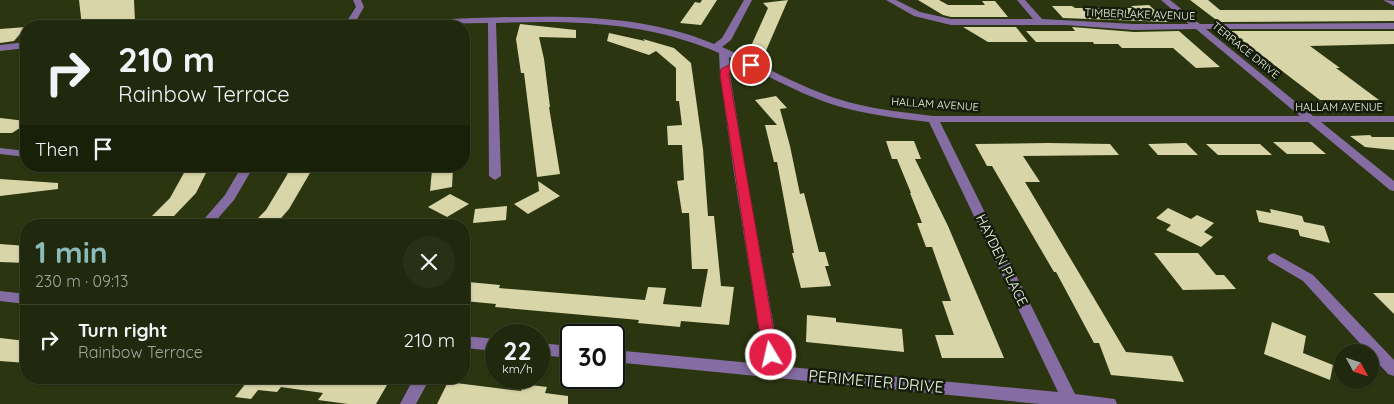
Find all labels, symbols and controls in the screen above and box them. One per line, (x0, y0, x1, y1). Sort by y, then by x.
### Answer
street label: TIMBERLAKE AVENUE (1084, 5, 1196, 23)
street label: TERRACE DRIVE (1209, 19, 1283, 81)
text: 210 m (118, 37, 215, 81)
icon: right (35, 40, 100, 105)
pin (730, 44, 772, 86)
icon: arrive (737, 51, 765, 79)
text: Rainbow Terrace (118, 80, 290, 108)
street label: HALLAM AVENUE (891, 94, 979, 114)
street label: HALLAM AVENUE (1295, 100, 1383, 114)
icon: arrive (89, 135, 117, 163)
text: Then (35, 137, 79, 161)
street label: HAYDEN PLACE (972, 211, 1032, 309)
text: 1 min (35, 233, 108, 271)
button: close (403, 236, 455, 288)
text: 230 m · 09:13 (35, 271, 128, 291)
text: Turn right (78, 318, 167, 342)
speed limit sign: 30 (560, 324, 625, 389)
icon: right (35, 326, 63, 354)
text: 210 m (404, 328, 455, 352)
position arrow (744, 328, 796, 380)
text: 22 (503, 335, 532, 366)
text: Rainbow Terrace (78, 342, 203, 362)
north arrow (1334, 344, 1379, 389)
map controls (1334, 344, 1379, 389)
text: km/h (502, 361, 533, 376)
street label: PERIMETER DRIVE (808, 365, 944, 397)

